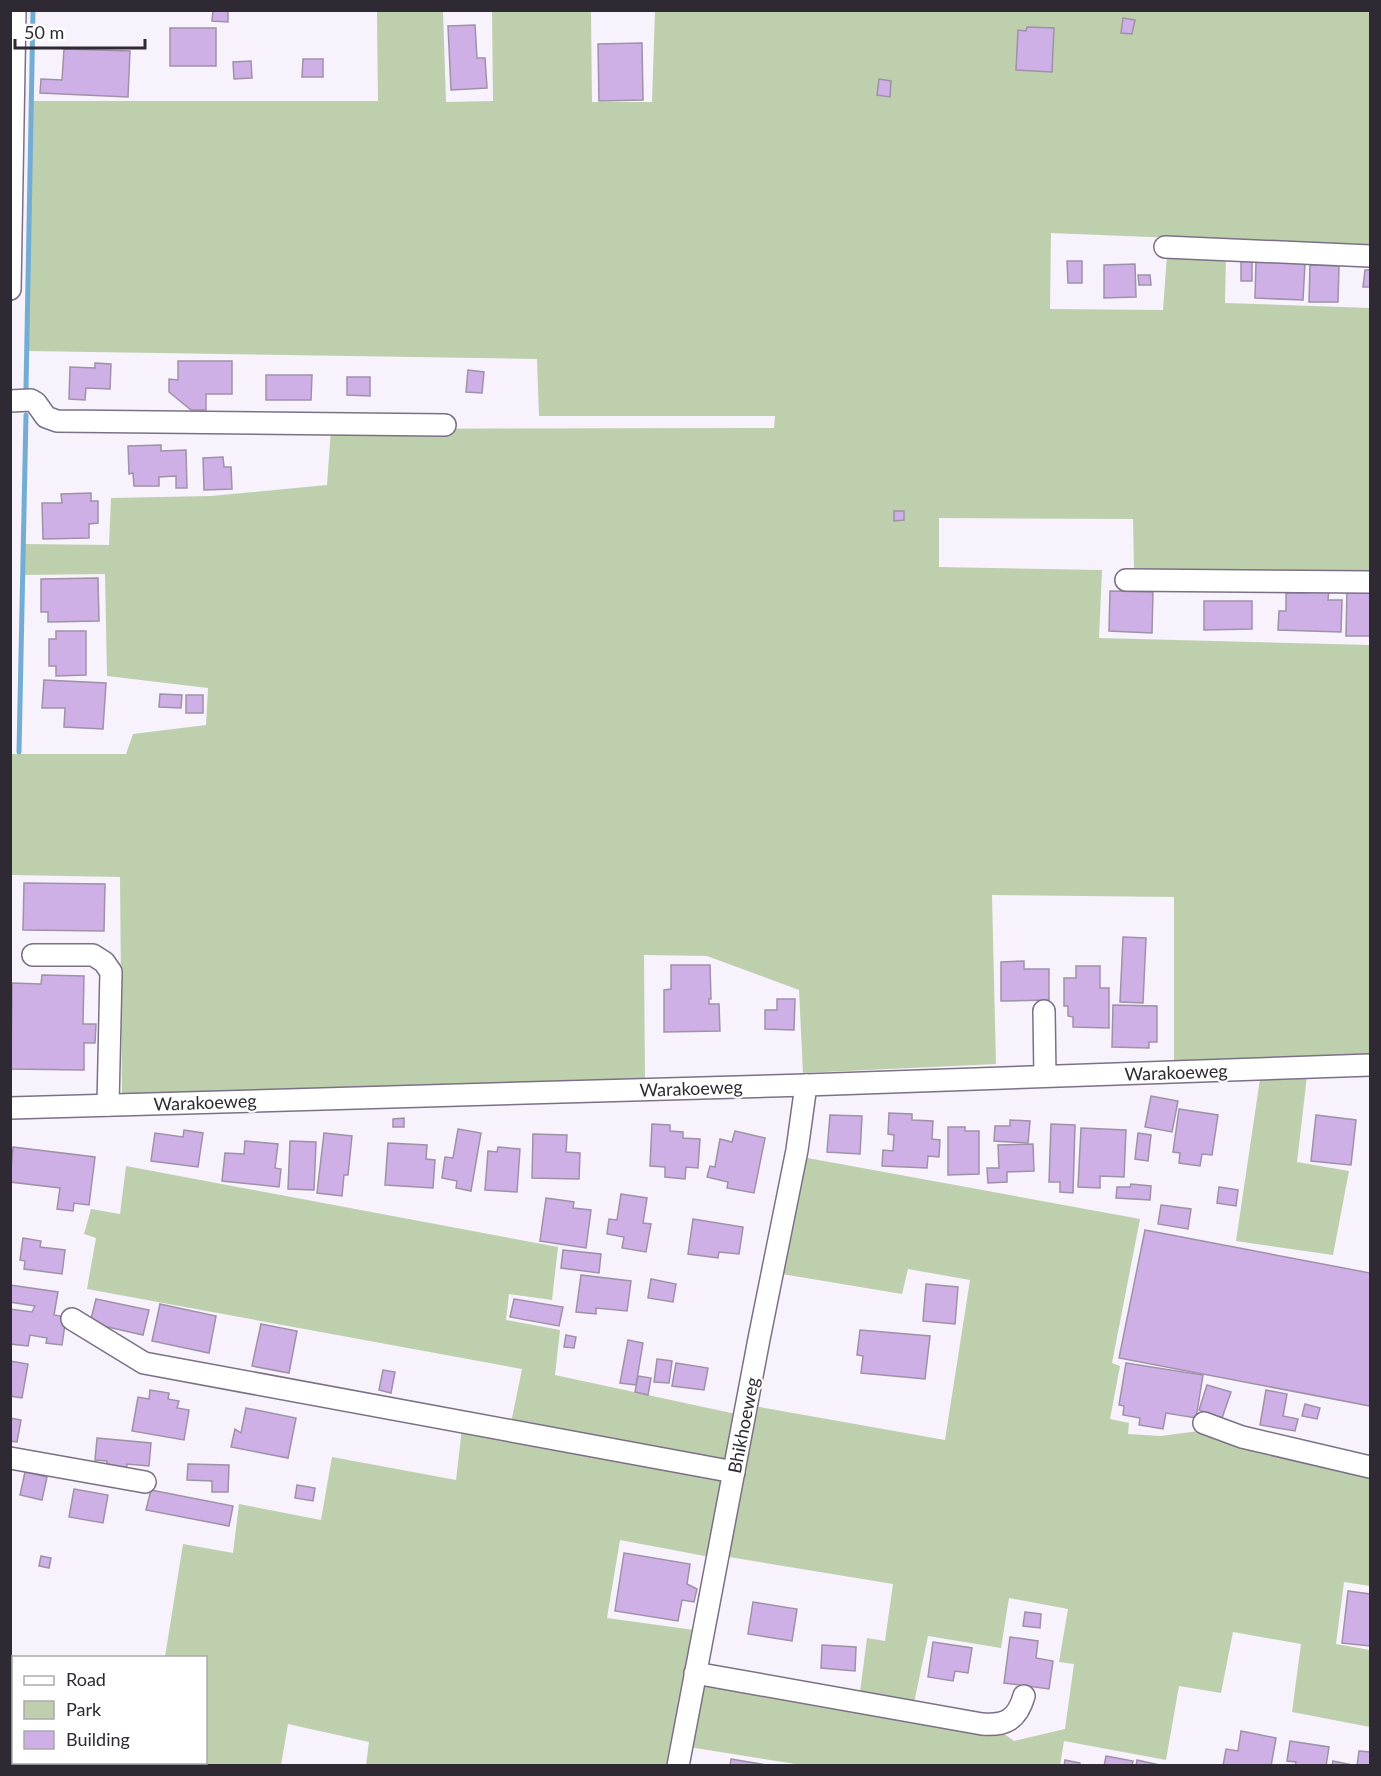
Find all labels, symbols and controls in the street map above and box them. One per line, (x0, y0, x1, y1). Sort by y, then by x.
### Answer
scale bar (15, 12, 146, 50)
text: 50 m (24, 21, 64, 43)
street label: Warakoeweg (1124, 1059, 1228, 1085)
street label: Warakoeweg (639, 1075, 743, 1101)
street label: Warakoeweg (153, 1089, 257, 1115)
street label: Bhikhoeweg (723, 1375, 763, 1475)
legend (12, 1656, 207, 1764)
text: Road (66, 1668, 106, 1690)
text: Park (66, 1698, 102, 1720)
text: Building (66, 1728, 130, 1750)

